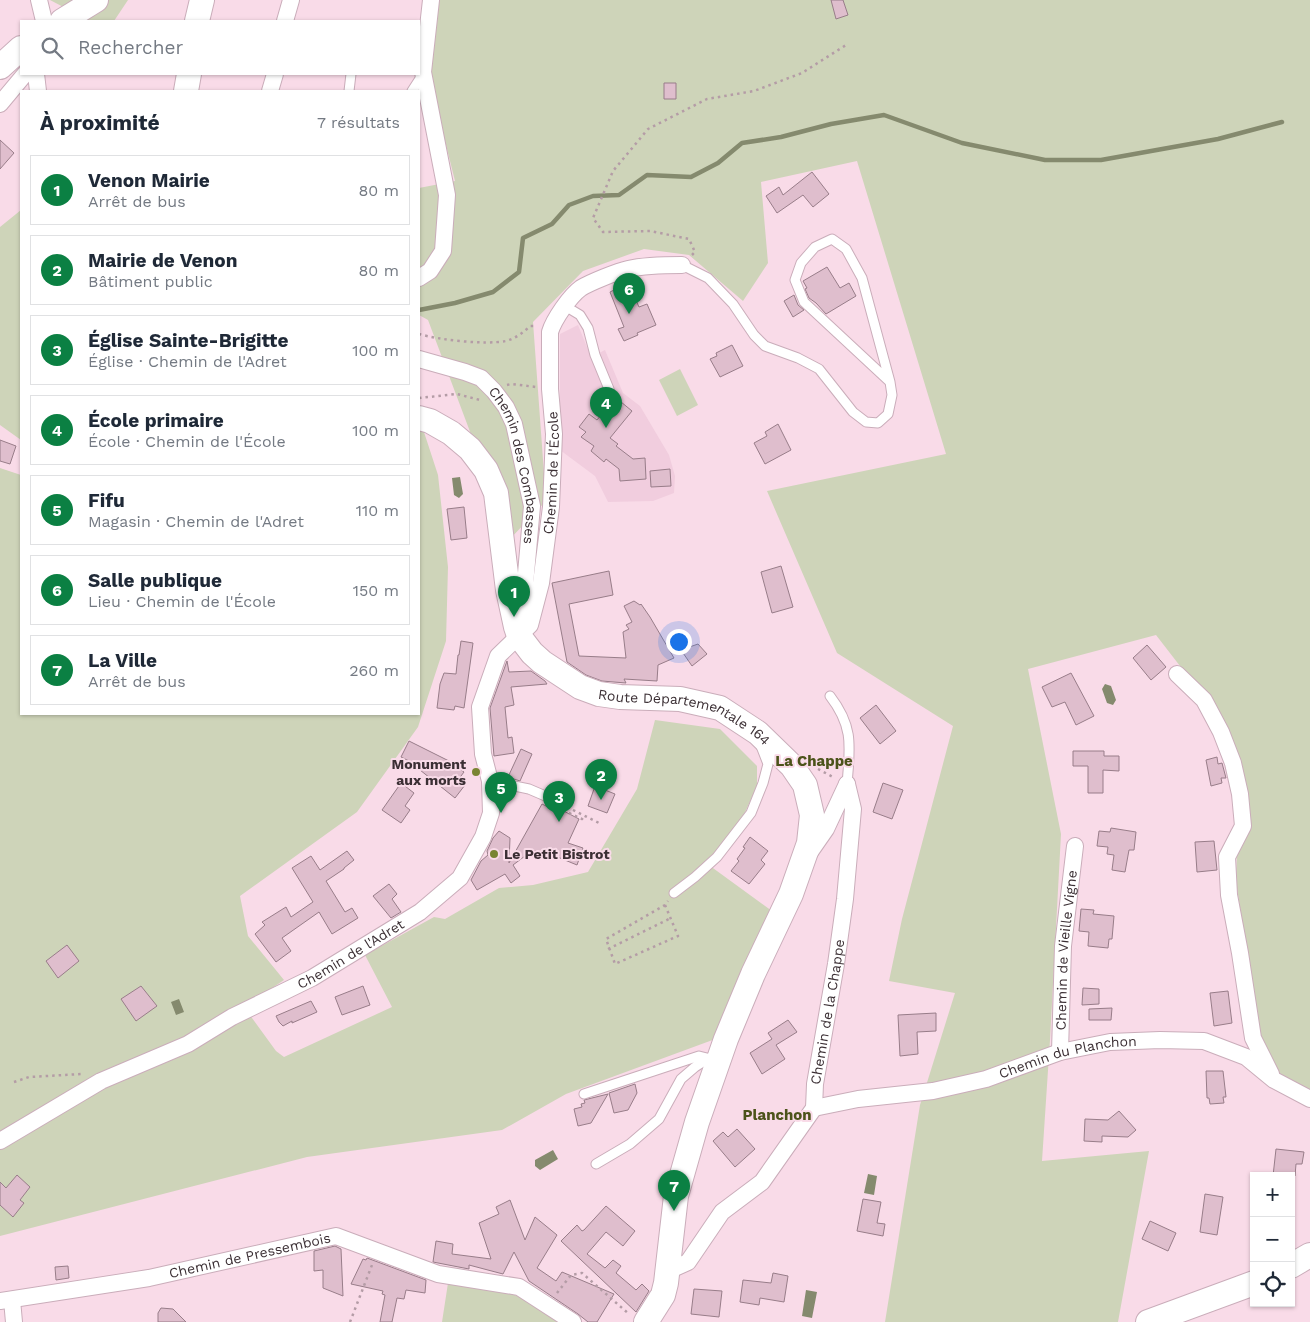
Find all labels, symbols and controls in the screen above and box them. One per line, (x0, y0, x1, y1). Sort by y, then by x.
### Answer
search box (20, 20, 420, 75)
icon: search (38, 34, 66, 62)
text: Rechercher (78, 36, 183, 59)
text: À proximité (40, 110, 160, 135)
text: 7 résultats (317, 113, 400, 132)
text: Venon Mairie (88, 169, 210, 192)
text: 1 (54, 181, 60, 200)
text: 80 m (358, 181, 399, 200)
text: Arrêt de bus (88, 192, 186, 211)
text: Mairie de Venon (88, 249, 238, 272)
text: 2 (52, 261, 62, 280)
text: 80 m (358, 261, 399, 280)
text: Bâtiment public (88, 272, 213, 291)
pin: 6 (613, 273, 645, 314)
text: Église Sainte-Brigitte (88, 329, 288, 352)
text: 3 (52, 341, 62, 360)
text: 100 m (352, 341, 399, 360)
text: Église · Chemin de l'Adret (88, 352, 287, 371)
street label: Chemin des Combasses (486, 383, 540, 545)
pin: 4 (590, 387, 622, 428)
text: École primaire (88, 409, 224, 432)
street label: Chemin de l'École (540, 411, 562, 535)
text: 4 (52, 421, 62, 440)
text: 100 m (352, 421, 399, 440)
text: École · Chemin de l'École (88, 432, 286, 451)
text: Fifu (88, 489, 125, 512)
text: 5 (52, 501, 62, 520)
text: 110 m (356, 501, 399, 520)
text: Magasin · Chemin de l'Adret (88, 512, 304, 531)
text: Salle publique (88, 569, 222, 592)
pin: 1 (498, 576, 530, 617)
text: 6 (52, 581, 62, 600)
text: 150 m (353, 581, 399, 600)
text: Lieu · Chemin de l'École (88, 592, 276, 611)
your location (666, 629, 692, 655)
text: La Ville (88, 649, 157, 672)
text: 7 (52, 661, 62, 680)
text: 260 m (349, 661, 399, 680)
text: Arrêt de bus (88, 672, 186, 691)
street label: Route Départementale 164 (597, 686, 773, 748)
district label: La Chappe (775, 752, 853, 770)
place label: Monument aux morts (392, 756, 467, 788)
pin: 2 (585, 759, 617, 800)
marker: Monument aux morts (470, 766, 482, 778)
pin: 5 (485, 772, 517, 813)
pin: 3 (543, 781, 575, 822)
place label: Le Petit Bistrot (504, 846, 610, 862)
marker: Le Petit Bistrot (488, 848, 500, 860)
street label: Chemin de Vieille Vigne (1053, 869, 1080, 1031)
street label: Chemin de l'Adret (295, 916, 407, 992)
street label: Chemin de la Chappe (807, 938, 847, 1086)
street label: Chemin du Planchon (997, 1033, 1137, 1082)
district label: Planchon (742, 1106, 812, 1124)
pin: 7 (658, 1170, 690, 1211)
map controls (1250, 1172, 1295, 1307)
button: + (1250, 1172, 1295, 1217)
button: − (1250, 1217, 1295, 1262)
street label: Chemin de Pressembois (167, 1229, 332, 1281)
button: locate (1250, 1262, 1295, 1307)

